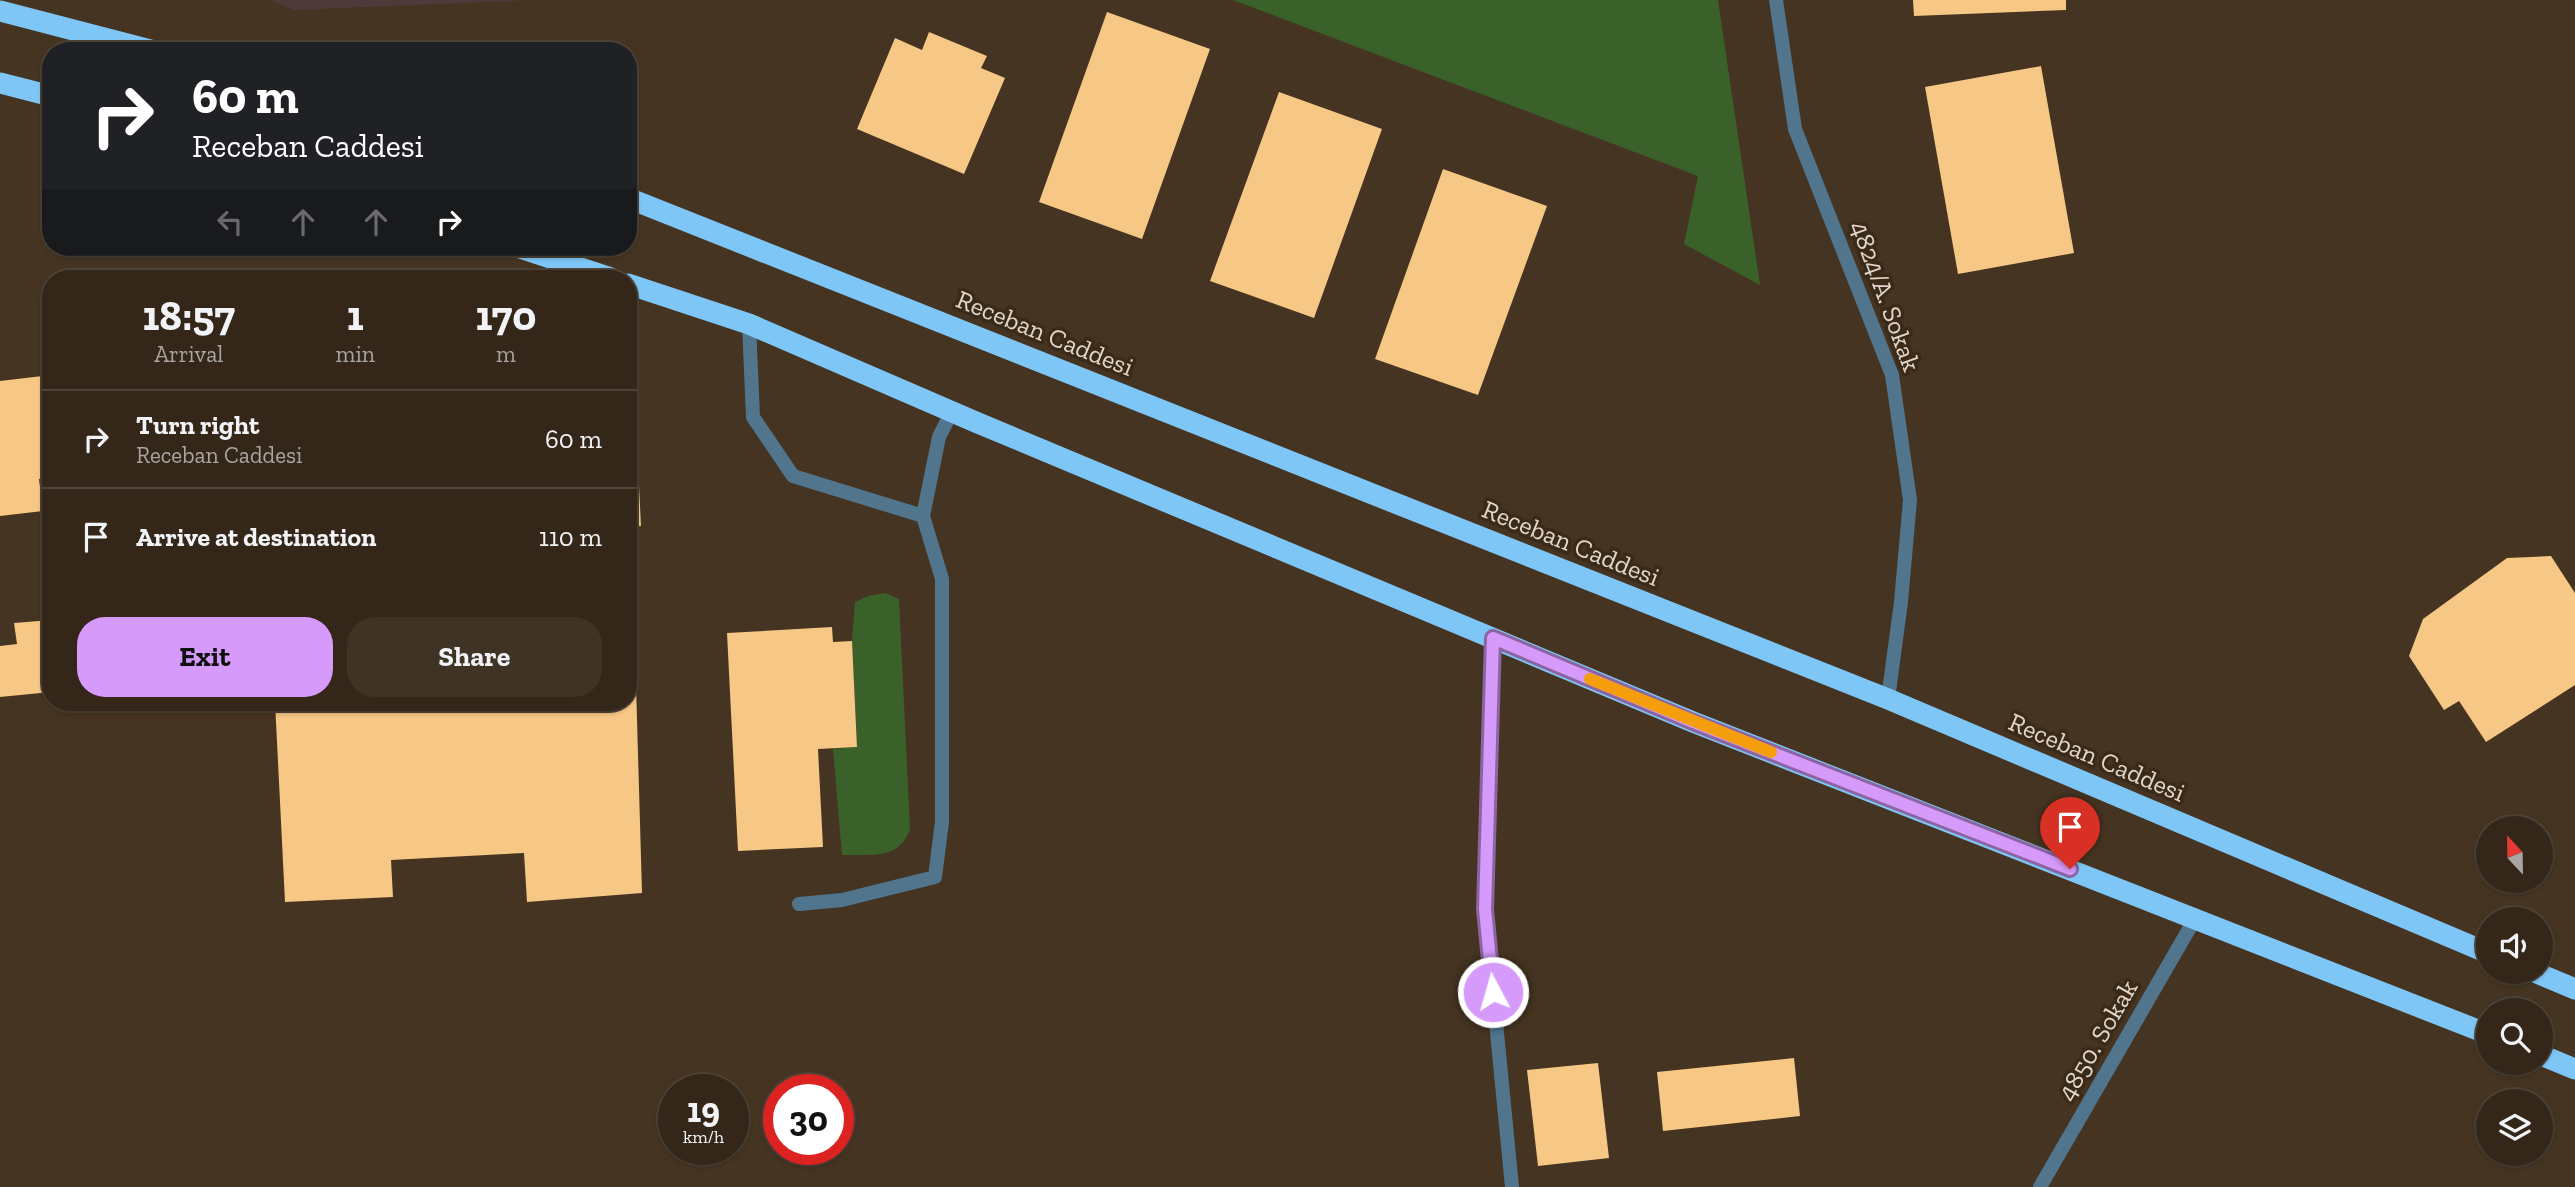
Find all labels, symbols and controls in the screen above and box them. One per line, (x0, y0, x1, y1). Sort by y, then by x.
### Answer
text: 60 m (192, 67, 299, 126)
icon: right (77, 70, 168, 161)
text: Receban Caddesi (192, 127, 424, 165)
icon: left (211, 203, 249, 241)
icon: ahead (284, 203, 322, 241)
icon: ahead (357, 203, 395, 241)
icon: right (430, 203, 468, 241)
street label: 4824/A. Sokak (1844, 216, 1928, 376)
street label: Receban Caddesi (952, 283, 1138, 383)
text: 18:57 (142, 290, 235, 341)
text: 1 (347, 290, 364, 341)
text: 170 (475, 290, 537, 341)
text: Arrival (154, 340, 223, 368)
text: min (336, 340, 375, 368)
text: m (496, 340, 516, 368)
text: Turn right (136, 409, 259, 441)
icon: right (77, 420, 115, 458)
text: 60 m (545, 423, 602, 455)
text: Receban Caddesi (136, 441, 303, 469)
street label: Receban Caddesi (1478, 493, 1664, 593)
icon: arrive (77, 518, 115, 556)
text: Arrive at destination (136, 521, 376, 553)
text: 110 m (539, 521, 602, 553)
button: Exit (77, 617, 333, 697)
button: Share (347, 617, 602, 697)
street label: Receban Caddesi (2004, 706, 2190, 808)
pin (2040, 797, 2100, 869)
icon: arrive (2051, 808, 2089, 846)
north arrow (2476, 816, 2553, 892)
map controls (2476, 816, 2553, 1166)
button: sound (2476, 907, 2553, 984)
position arrow (1456, 955, 1530, 1029)
street label: 4850. Sokak (2050, 974, 2145, 1106)
button: search (2476, 998, 2553, 1075)
speed limit sign: 30 (763, 1074, 854, 1165)
text: 19 (687, 1089, 720, 1131)
button: layers (2476, 1089, 2553, 1166)
text: km/h (683, 1126, 724, 1148)

